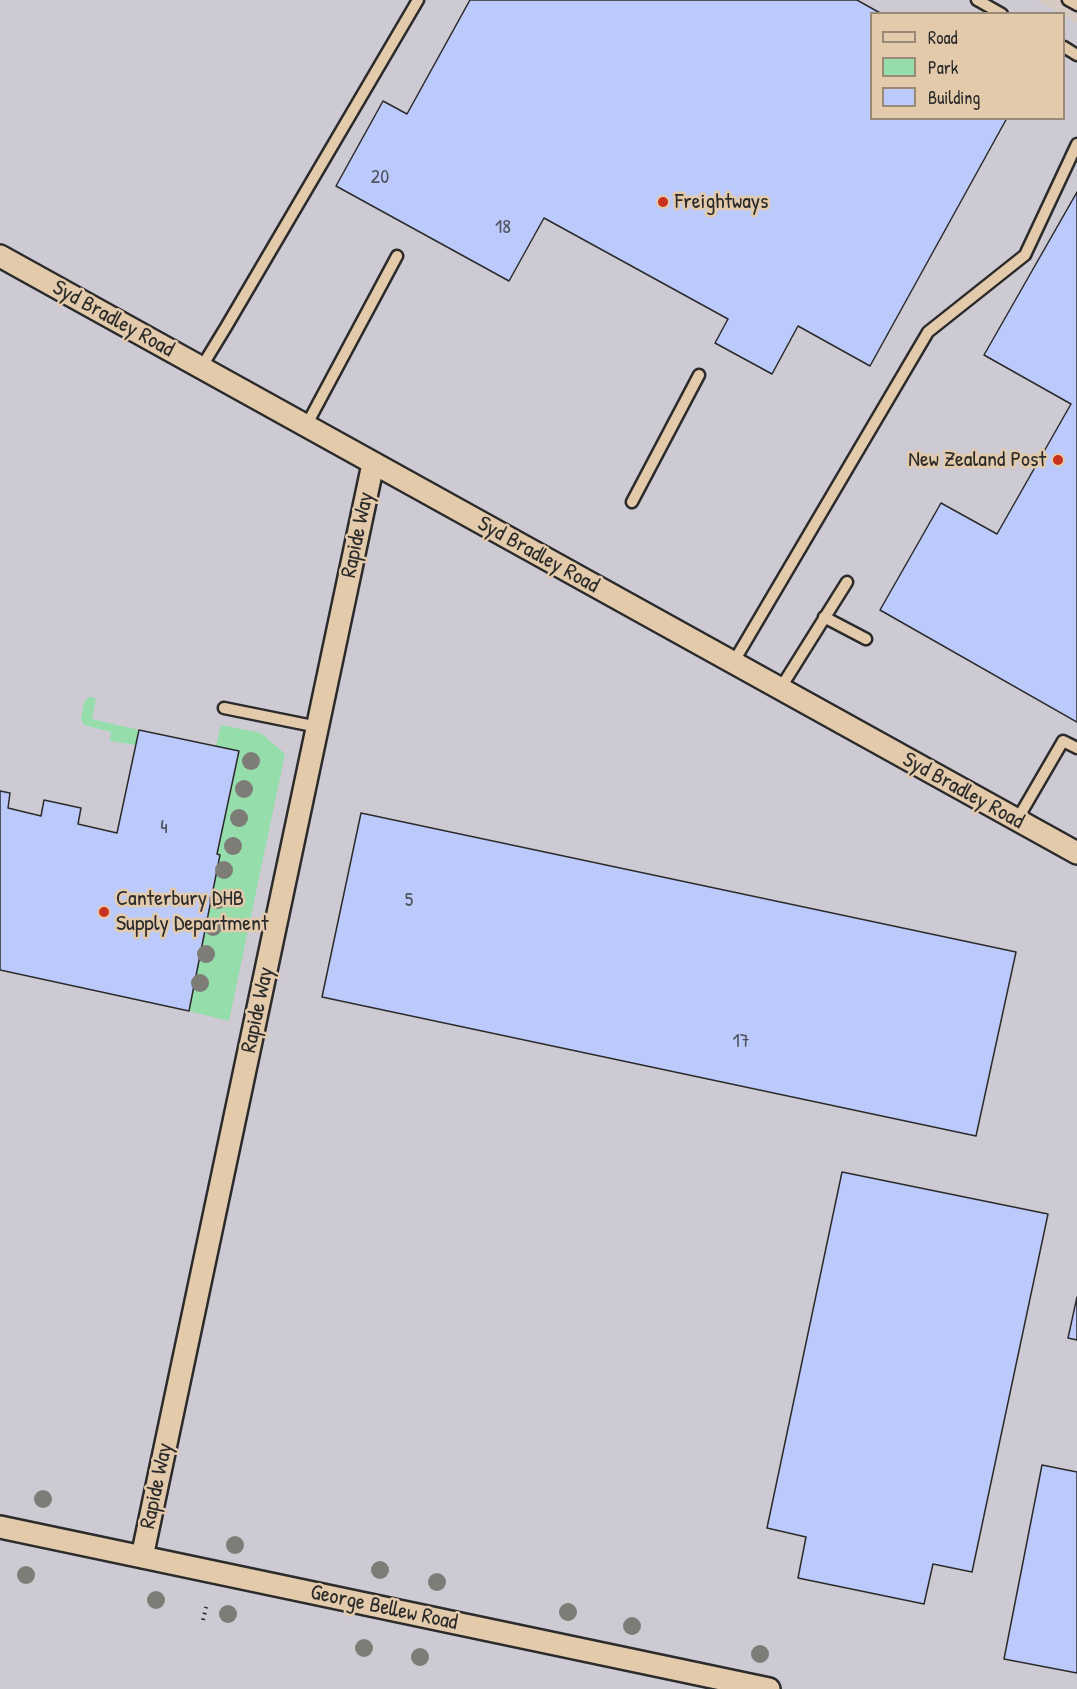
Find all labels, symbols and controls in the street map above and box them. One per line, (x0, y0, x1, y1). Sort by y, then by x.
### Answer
legend (870, 12, 1065, 120)
text: Road (928, 25, 958, 50)
text: Park (928, 55, 958, 80)
text: Building (928, 85, 980, 110)
house number: 20 (371, 166, 389, 190)
place label: Freightways (675, 189, 769, 215)
marker: Freightways (656, 195, 670, 209)
house number: 18 (495, 216, 511, 240)
street label: Syd Bradley Road (48, 275, 178, 363)
place label: New Zealand Post (908, 447, 1046, 473)
marker: New Zealand Post (1051, 453, 1065, 467)
street label: Rapide Way (336, 490, 380, 580)
street label: Syd Bradley Road (473, 511, 603, 599)
street label: Syd Bradley Road (898, 747, 1028, 835)
house number: 4 (160, 816, 168, 840)
place label: Canterbury DHB Supply Department (116, 886, 268, 938)
house number: 5 (405, 889, 413, 913)
marker: Canterbury DHB Supply Department (97, 905, 111, 919)
street label: Rapide Way (236, 965, 280, 1055)
house number: 17 (732, 1030, 750, 1054)
street label: Rapide Way (135, 1441, 179, 1531)
street label: George Bellew Road (308, 1580, 460, 1636)

